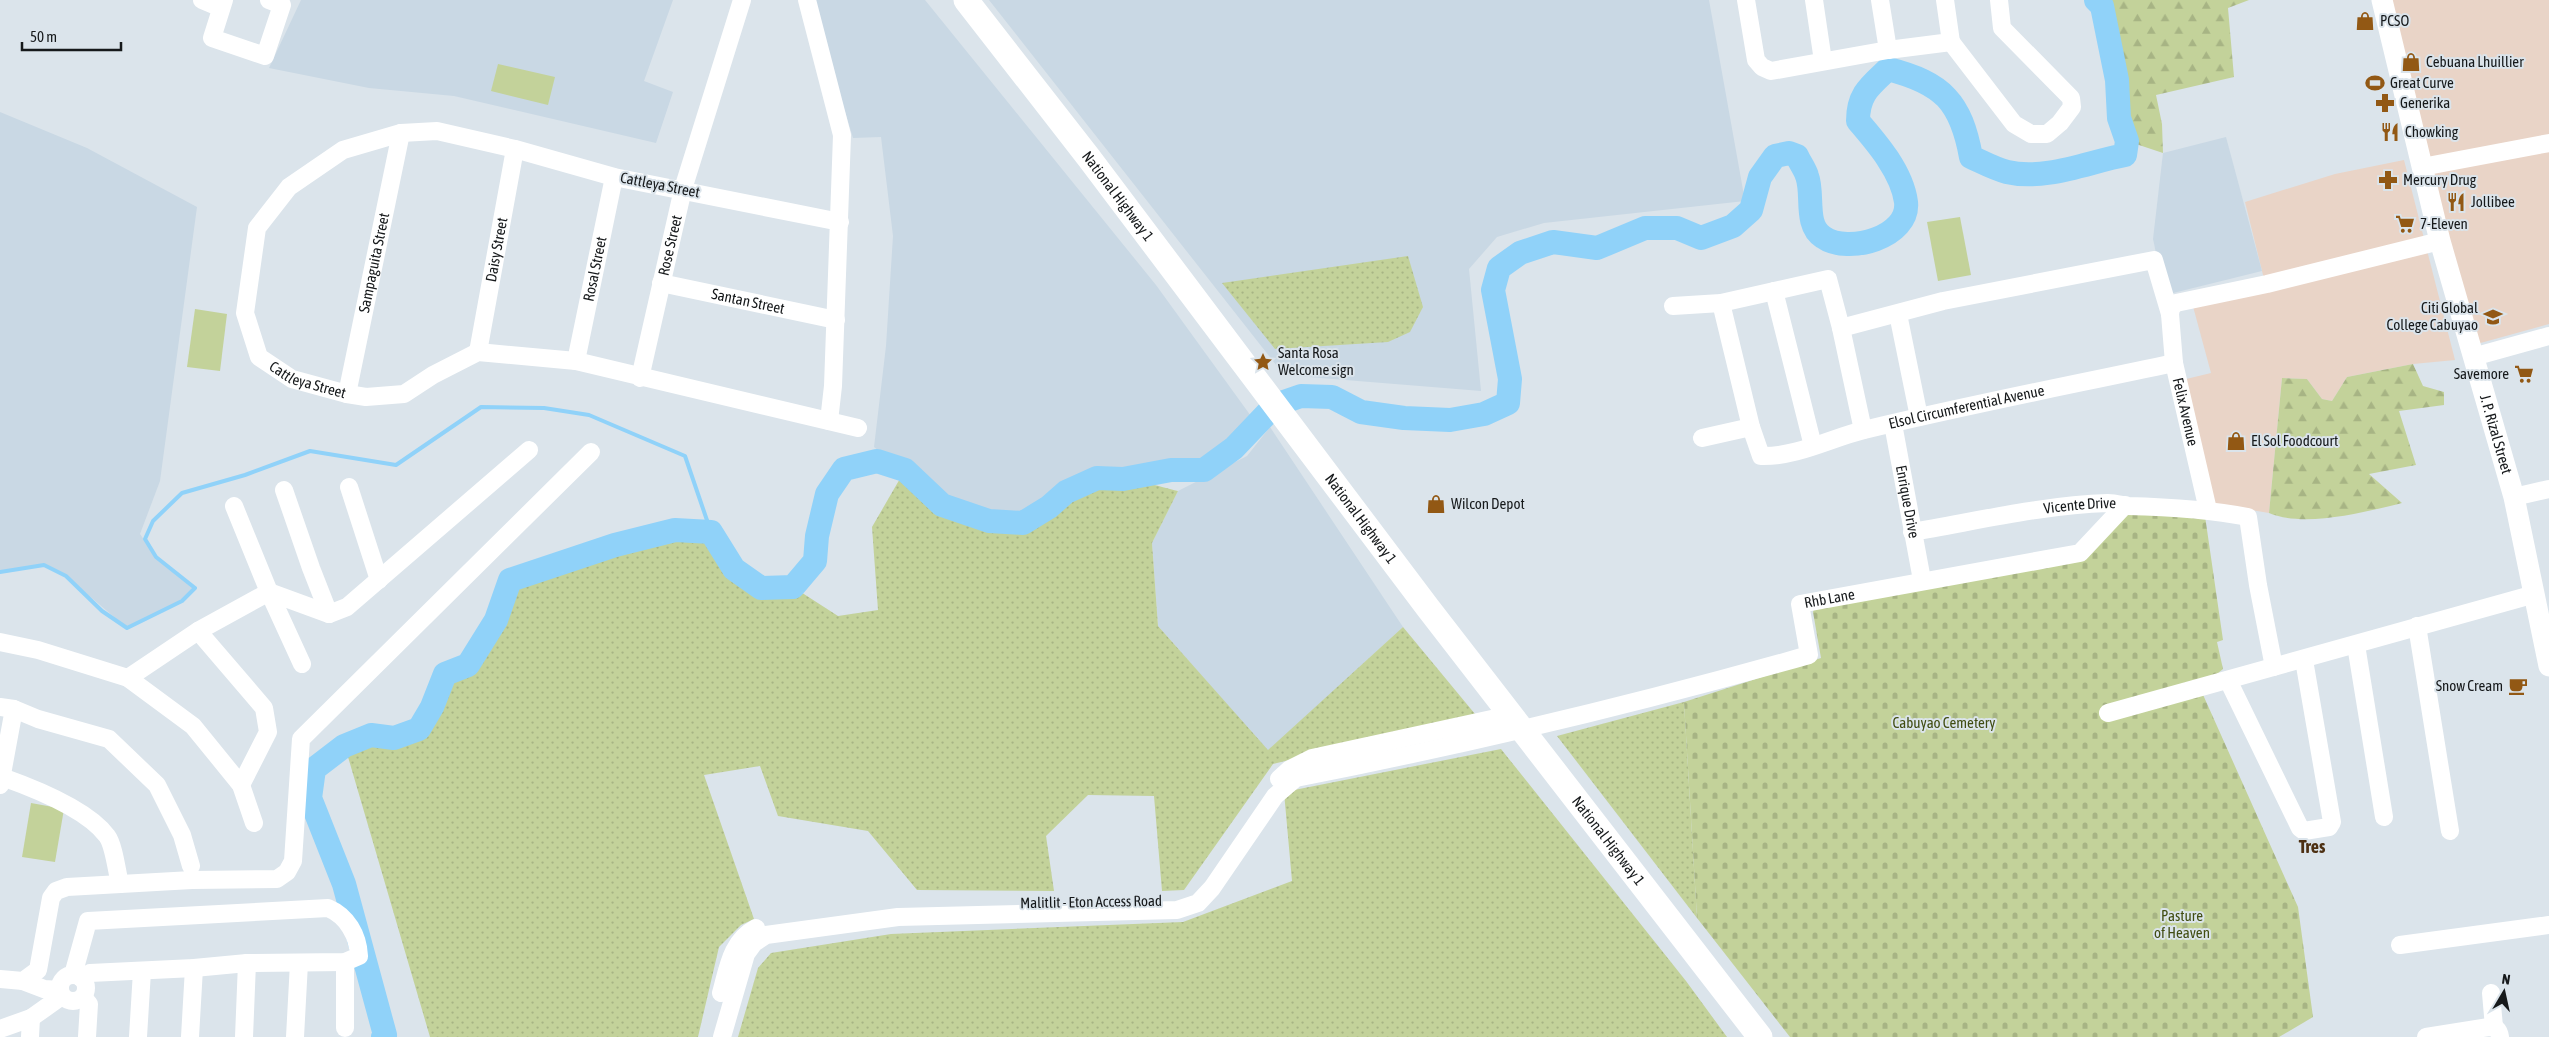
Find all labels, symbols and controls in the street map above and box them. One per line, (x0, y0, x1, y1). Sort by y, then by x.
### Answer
shop icon: PCSO (2354, 10, 2376, 32)
place label: PCSO (2380, 12, 2409, 29)
scale bar (22, 20, 121, 52)
text: 50 m (30, 28, 57, 45)
shop icon: Cebuana Lhuillier (2400, 51, 2422, 73)
place label: Cebuana Lhuillier (2426, 53, 2524, 70)
sports icon: Great Curve (2364, 72, 2386, 94)
place label: Great Curve (2390, 74, 2454, 91)
pharmacy icon: Generika (2374, 92, 2396, 114)
place label: Generika (2400, 94, 2450, 111)
restaurant icon: Chowking (2379, 121, 2401, 143)
place label: Chowking (2405, 123, 2459, 140)
street label: National Highway 1 (1079, 148, 1157, 244)
street label: Cattleya Street (619, 168, 701, 201)
pharmacy icon: Mercury Drug (2377, 169, 2399, 191)
place label: Mercury Drug (2403, 171, 2477, 188)
restaurant icon: Jollibee (2445, 191, 2467, 213)
place label: Jollibee (2471, 193, 2515, 210)
street label: Sampaguita Street (355, 211, 392, 314)
street label: Rose Street (655, 213, 685, 277)
supermarket icon: 7-Eleven (2394, 213, 2416, 235)
place label: 7-Eleven (2420, 215, 2468, 232)
street label: Daisy Street (482, 216, 510, 283)
street label: Rosal Street (580, 235, 610, 303)
street label: Santan Street (710, 285, 786, 317)
place label: Citi Global College Cabuyao (2386, 299, 2478, 333)
school or university icon: Citi Global College Cabuyao (2482, 306, 2504, 328)
place label: Santa Rosa Welcome sign (1278, 344, 1354, 378)
place icon: Santa Rosa Welcome sign (1252, 351, 1274, 373)
street label: Cattleya Street (266, 357, 348, 401)
supermarket icon: Savemore (2513, 363, 2535, 385)
place label: Savemore (2454, 365, 2509, 382)
street label: Felix Avenue (2170, 376, 2202, 448)
street label: Elsol Circumferential Avenue (1887, 381, 2046, 432)
street label: J. P. Rizal Street (2477, 392, 2516, 476)
shop icon: El Sol Foodcourt (2225, 430, 2247, 452)
place label: El Sol Foodcourt (2251, 432, 2338, 449)
street label: Enrique Drive (1893, 464, 1923, 540)
street label: National Highway 1 (1322, 470, 1401, 567)
shop icon: Wilcon Depot (1425, 493, 1447, 515)
street label: Vicente Drive (2042, 494, 2117, 517)
place label: Wilcon Depot (1451, 495, 1525, 512)
street label: Rhb Lane (1803, 585, 1856, 611)
cafe icon: Snow Cream (2507, 675, 2529, 697)
place label: Snow Cream (2436, 677, 2503, 694)
park label: Cabuyao Cemetery (1893, 714, 1995, 731)
street label: National Highway 1 (1569, 793, 1648, 888)
district label: Tres (2299, 836, 2326, 857)
street label: Malitlit - Eton Access Road (1020, 892, 1162, 911)
park label: Pasture of Heaven (2154, 907, 2210, 941)
north arrow (2479, 967, 2529, 1017)
text: N (2501, 971, 2511, 988)

